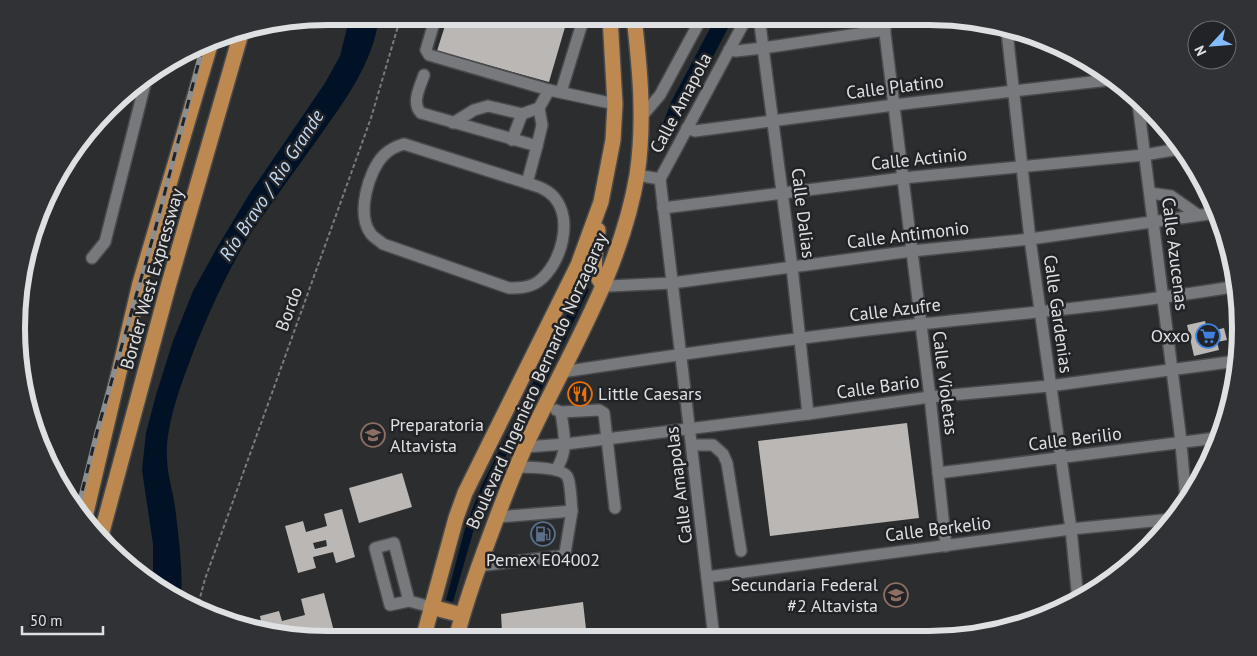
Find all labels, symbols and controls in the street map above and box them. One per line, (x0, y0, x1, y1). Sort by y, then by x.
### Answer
north arrow (1187, 20, 1237, 70)
text: N (1190, 43, 1210, 59)
street label: Calle Amapola (644, 49, 717, 157)
street label: Calle Platino (845, 69, 945, 104)
water label: Río Bravo / Rio Grande (213, 105, 329, 265)
street label: Calle Actinio (870, 142, 968, 175)
street label: Calle Dalias (787, 167, 820, 259)
street label: Border West Expressway (115, 185, 189, 372)
street label: Calle Azucenas (1157, 196, 1194, 312)
street label: Calle Antimonio (846, 216, 970, 253)
street label: Boulevard Ingeniero Bernardo Norzagaray (461, 228, 613, 533)
street label: Calle Gardenias (1039, 253, 1078, 375)
street label: Bordo (270, 283, 307, 334)
street label: Calle Azufre (848, 293, 942, 327)
supermarket icon: Oxxo (1195, 323, 1221, 349)
place label: Oxxo (1151, 324, 1190, 347)
street label: Calle Violetas (928, 330, 963, 436)
street label: Calle Bario (835, 369, 921, 404)
restaurant icon: Little Caesars (567, 381, 593, 407)
place label: Little Caesars (598, 382, 702, 405)
place label: Preparatoria Altavista (390, 413, 484, 457)
street label: Calle Berilio (1027, 421, 1123, 456)
school or university icon: Preparatoria Altavista (360, 422, 386, 448)
street label: Calle Amapolas (660, 425, 697, 545)
street label: Calle Berkelio (884, 511, 992, 546)
fuel station icon: Pemex E04002 (530, 521, 556, 547)
place label: Pemex E04002 (486, 548, 600, 571)
place label: Secundaria Federal #2 Altavista (731, 573, 879, 617)
school or university icon: Secundaria Federal #2 Altavista (883, 582, 909, 608)
scale bar (22, 604, 104, 636)
text: 50 m (30, 611, 63, 630)

